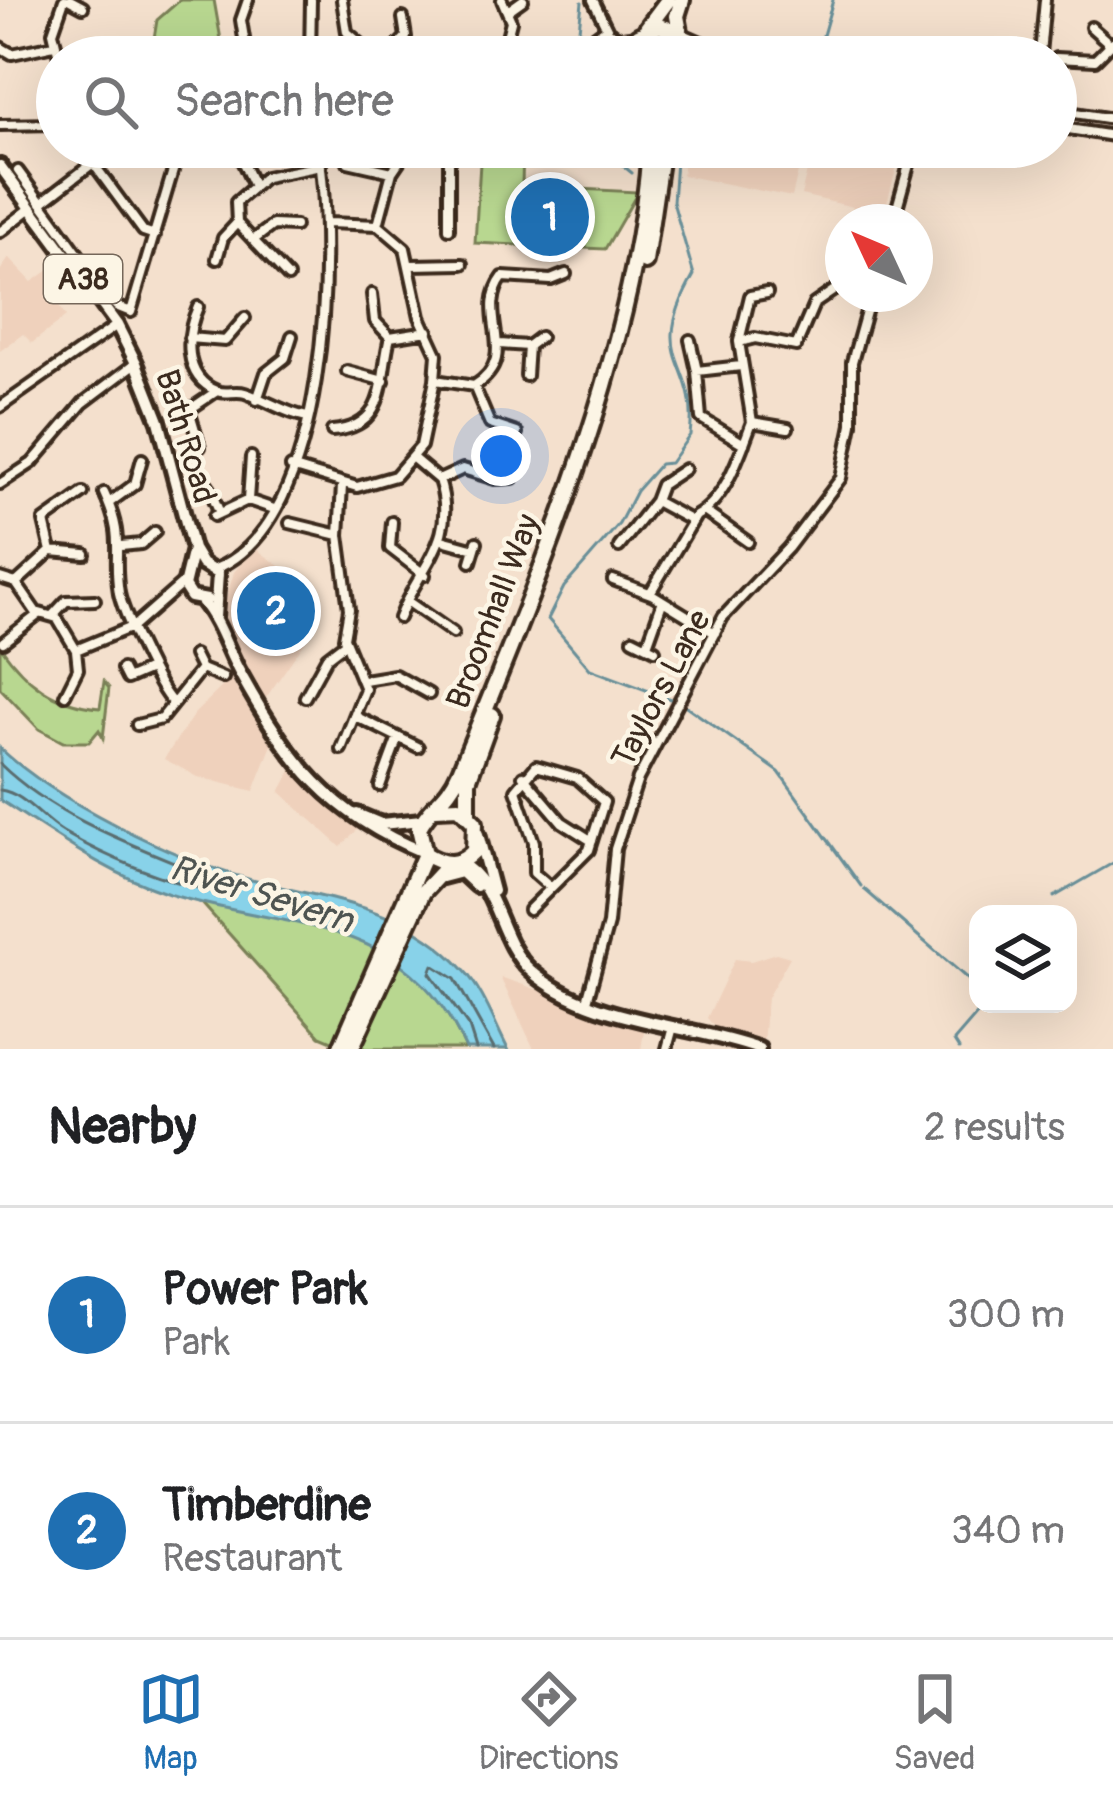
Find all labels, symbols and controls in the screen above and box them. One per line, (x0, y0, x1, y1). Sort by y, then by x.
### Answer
search box (36, 36, 1077, 168)
icon: search (78, 69, 144, 135)
text: Search here (174, 74, 394, 130)
pin: 1 (511, 172, 589, 262)
north arrow (825, 204, 933, 312)
road number: A38 (44, 255, 122, 303)
street label: Bath Road (146, 365, 225, 508)
your location (471, 426, 531, 486)
street label: Broomhall Way (438, 509, 549, 715)
pin: 2 (237, 566, 315, 656)
street label: Taylors Lane (603, 603, 720, 775)
water label: River Severn (165, 845, 360, 944)
map controls (969, 905, 1077, 1013)
button: layers (969, 905, 1077, 1013)
text: Nearby (48, 1095, 196, 1159)
text: 2 results (924, 1103, 1065, 1152)
text: Power Park (162, 1262, 368, 1318)
text: 1 (79, 1290, 95, 1339)
text: 300 m (947, 1290, 1065, 1339)
text: Park (162, 1318, 230, 1367)
text: Timberdine (162, 1478, 371, 1534)
text: 2 (76, 1506, 98, 1555)
text: 340 m (951, 1506, 1065, 1555)
text: Restaurant (162, 1534, 342, 1583)
tab: Map (138, 1666, 204, 1779)
tab: Directions (479, 1666, 619, 1779)
tab: Saved (894, 1666, 975, 1779)

